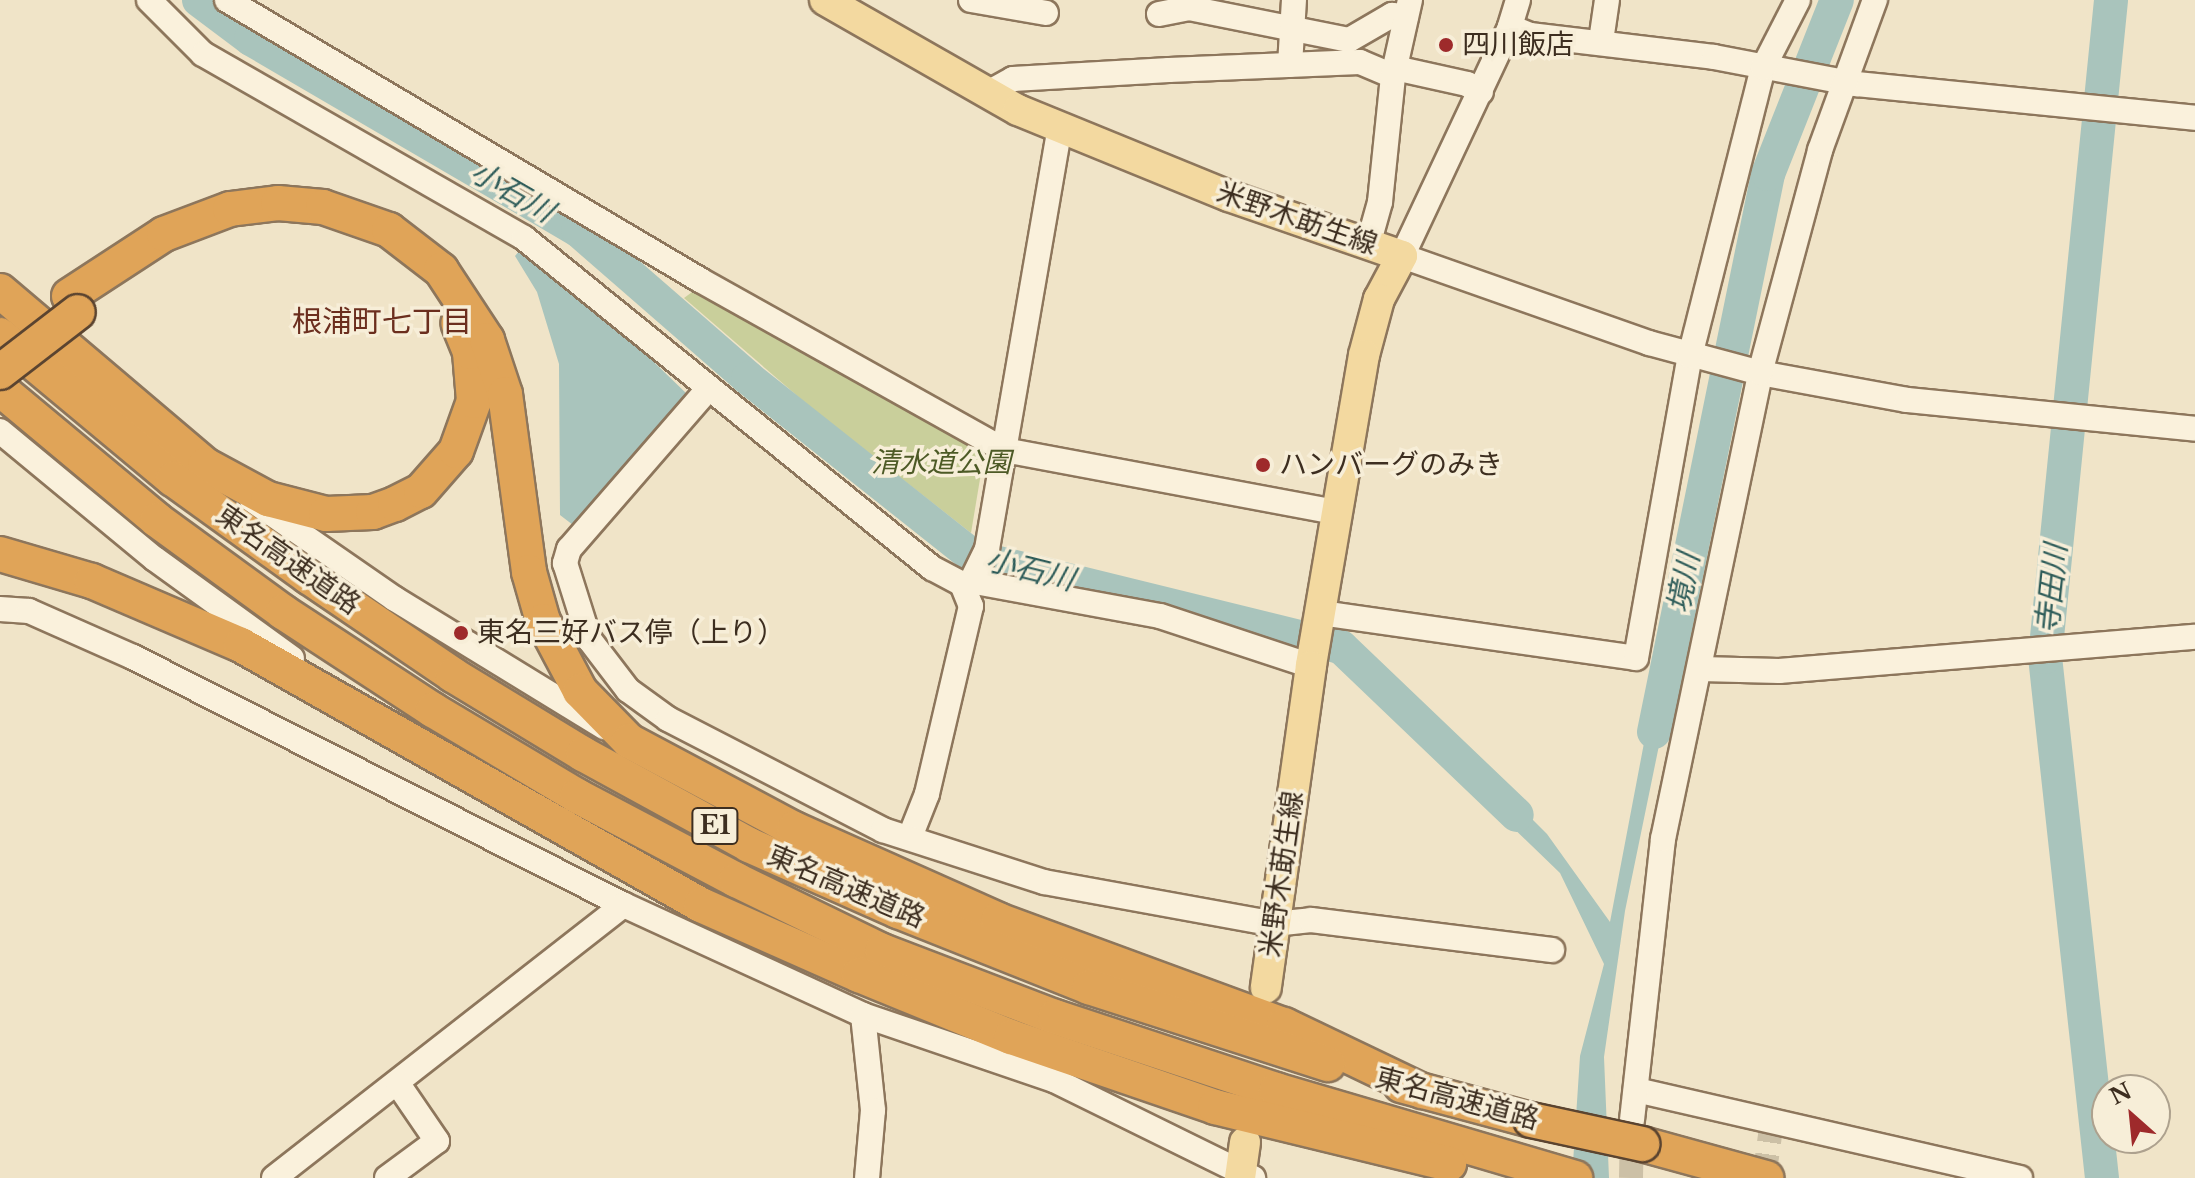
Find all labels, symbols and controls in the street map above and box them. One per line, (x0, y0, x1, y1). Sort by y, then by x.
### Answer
place label: 四川飯店 (1462, 28, 1574, 62)
marker: 四川飯店 (1437, 36, 1455, 54)
water label: 小石川 (464, 154, 560, 230)
street label: 米野木莇生線 (1212, 176, 1382, 262)
district label: 根浦町七丁目 (292, 304, 472, 340)
park label: 清水道公園 (871, 446, 1011, 480)
place label: ハンバーグのみき (1279, 448, 1503, 482)
marker: ハンバーグのみき (1254, 456, 1272, 474)
street label: 東名高速道路 (210, 498, 366, 622)
water label: 小石川 (982, 542, 1078, 598)
water label: 寺田川 (2029, 542, 2075, 636)
water label: 境川 (1661, 550, 1707, 616)
place label: 東名三好バス停（上り） (477, 616, 785, 650)
marker: 東名三好バス停（上り） (452, 624, 470, 642)
street label: 米野木莇生線 (1254, 788, 1310, 960)
road number: E1 (691, 804, 739, 848)
street label: 東名高速道路 (762, 839, 930, 935)
street label: 東名高速道路 (1372, 1061, 1542, 1137)
north arrow (2091, 1074, 2171, 1154)
text: N (2105, 1077, 2136, 1111)

